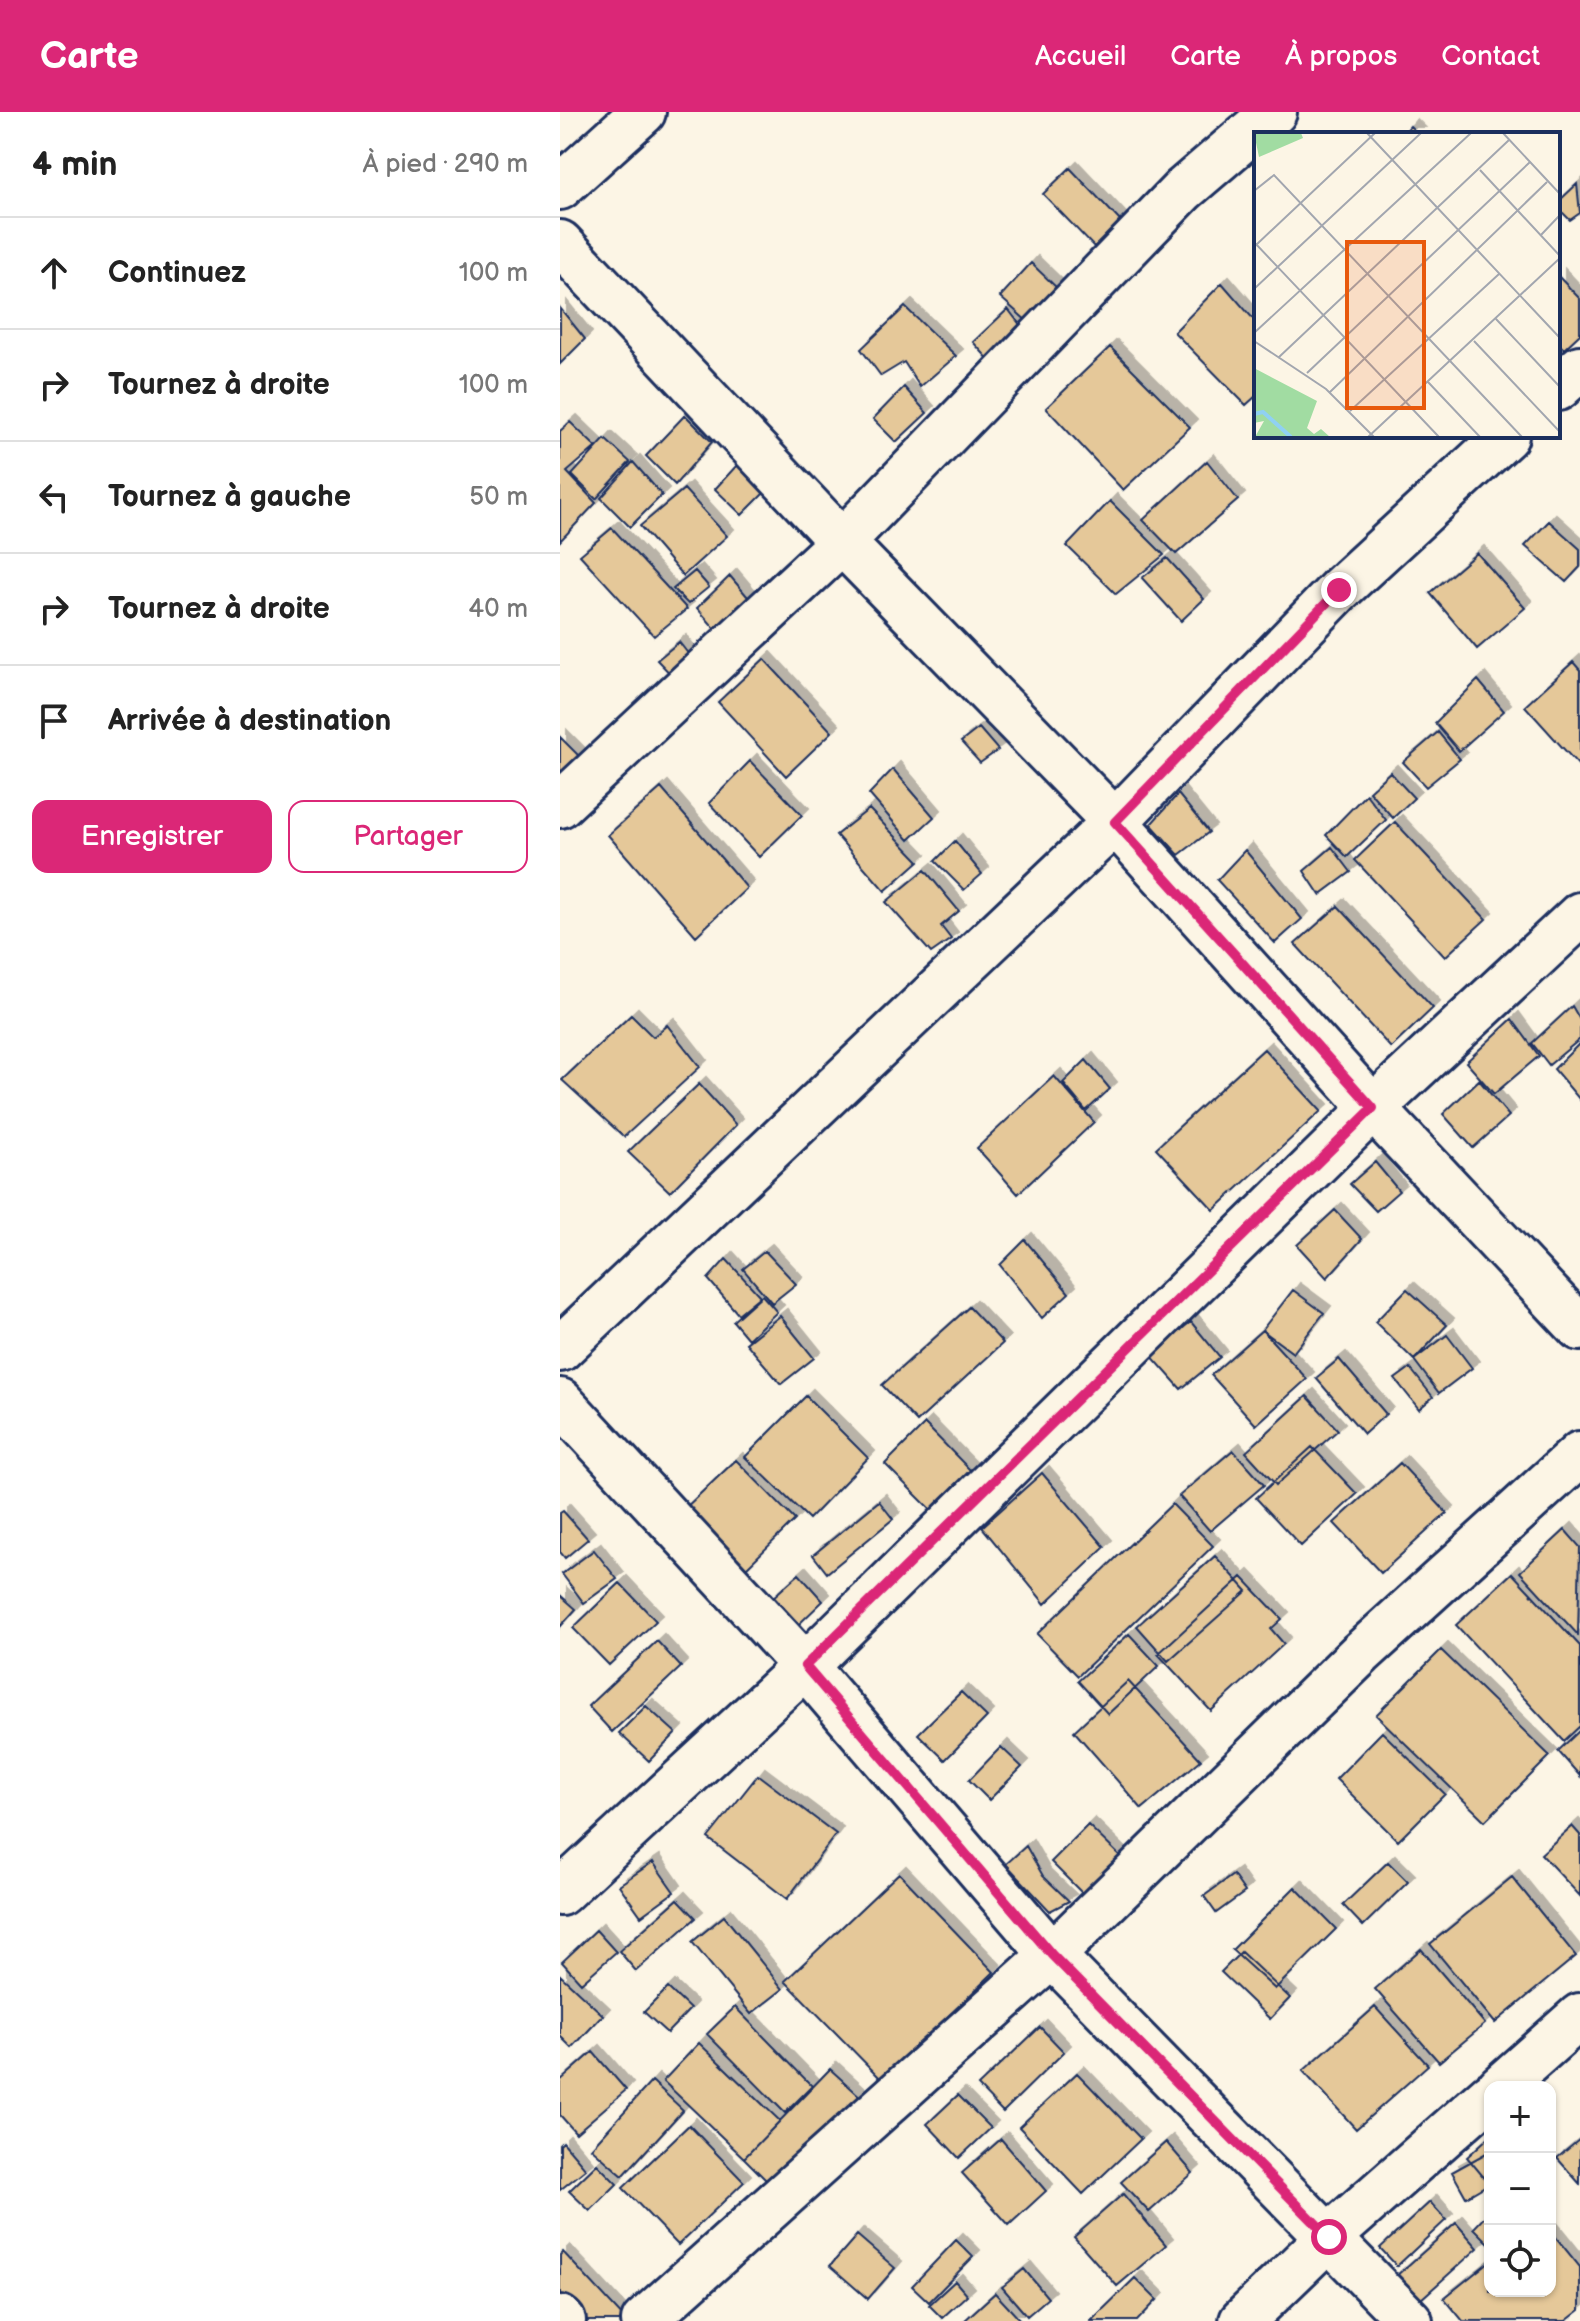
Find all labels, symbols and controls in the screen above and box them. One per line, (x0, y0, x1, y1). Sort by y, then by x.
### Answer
text: Carte (40, 34, 139, 79)
text: Accueil (1035, 40, 1126, 73)
text: Carte (1170, 40, 1241, 73)
text: À propos (1285, 40, 1397, 73)
text: Contact (1441, 40, 1540, 73)
inset map (1254, 132, 1560, 438)
text: 4 min (32, 144, 118, 185)
text: À pied · 290 m (362, 149, 528, 180)
icon: ahead (32, 251, 76, 295)
text: Continuez (108, 255, 246, 291)
text: 100 m (459, 258, 528, 289)
icon: right (32, 363, 76, 407)
text: Tournez à droite (108, 367, 330, 403)
text: 100 m (459, 370, 528, 401)
icon: left (32, 475, 76, 519)
text: Tournez à gauche (108, 479, 351, 515)
text: 50 m (469, 482, 528, 513)
route end (1321, 572, 1357, 608)
icon: right (32, 587, 76, 631)
text: Tournez à droite (108, 591, 330, 627)
text: 40 m (468, 594, 528, 625)
icon: arrive (32, 699, 76, 743)
text: Arrivée à destination (108, 703, 391, 739)
button: Enregistrer (32, 800, 272, 873)
button: Partager (288, 800, 528, 873)
map controls (1484, 2081, 1556, 2297)
button: + (1484, 2081, 1556, 2153)
button: − (1484, 2153, 1556, 2225)
route start (1311, 2219, 1347, 2255)
button: locate (1484, 2225, 1556, 2297)

